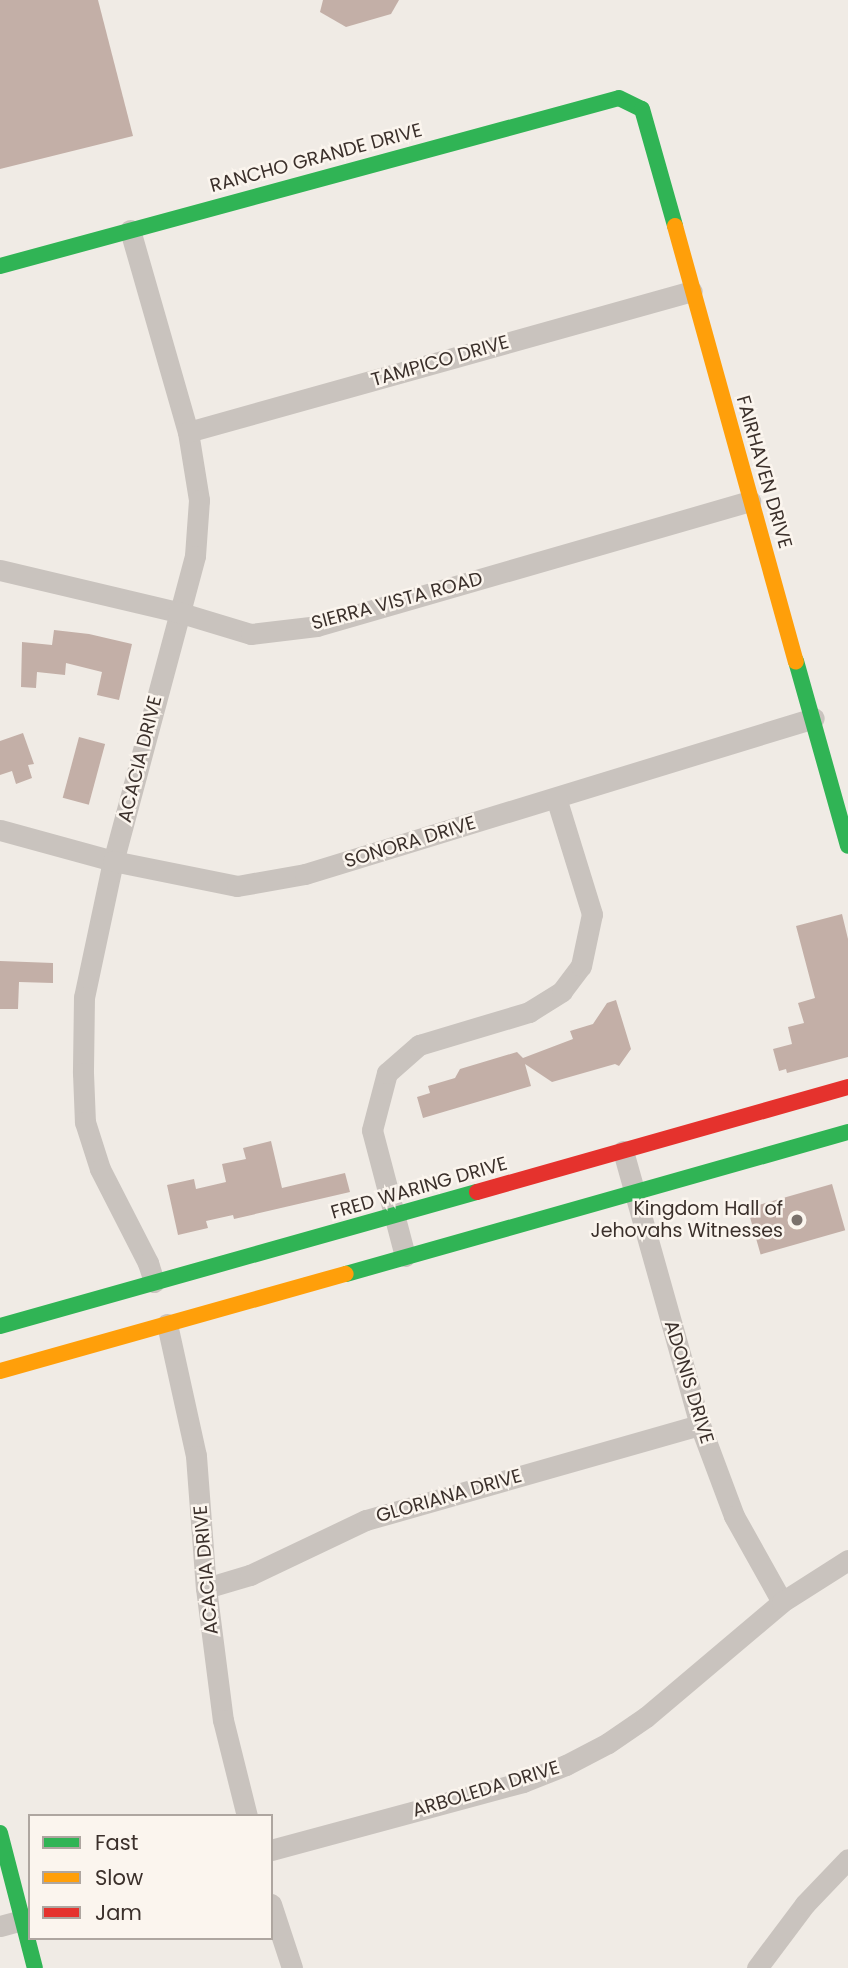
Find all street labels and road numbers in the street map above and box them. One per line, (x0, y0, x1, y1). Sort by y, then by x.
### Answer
street label: RANCHO GRANDE DRIVE (208, 119, 424, 197)
street label: TAMPICO DRIVE (369, 330, 511, 392)
street label: FAIRHAVEN DRIVE (731, 393, 797, 551)
street label: SIERRA VISTA ROAD (309, 567, 485, 635)
street label: ACACIA DRIVE (113, 693, 167, 825)
street label: SONORA DRIVE (342, 811, 478, 873)
street label: FRED WARING DRIVE (328, 1152, 510, 1224)
street label: ADONIS DRIVE (659, 1318, 719, 1446)
street label: GLORIANA DRIVE (374, 1464, 524, 1528)
street label: ACACIA DRIVE (189, 1504, 223, 1636)
street label: ARBOLEDA DRIVE (410, 1756, 562, 1822)

